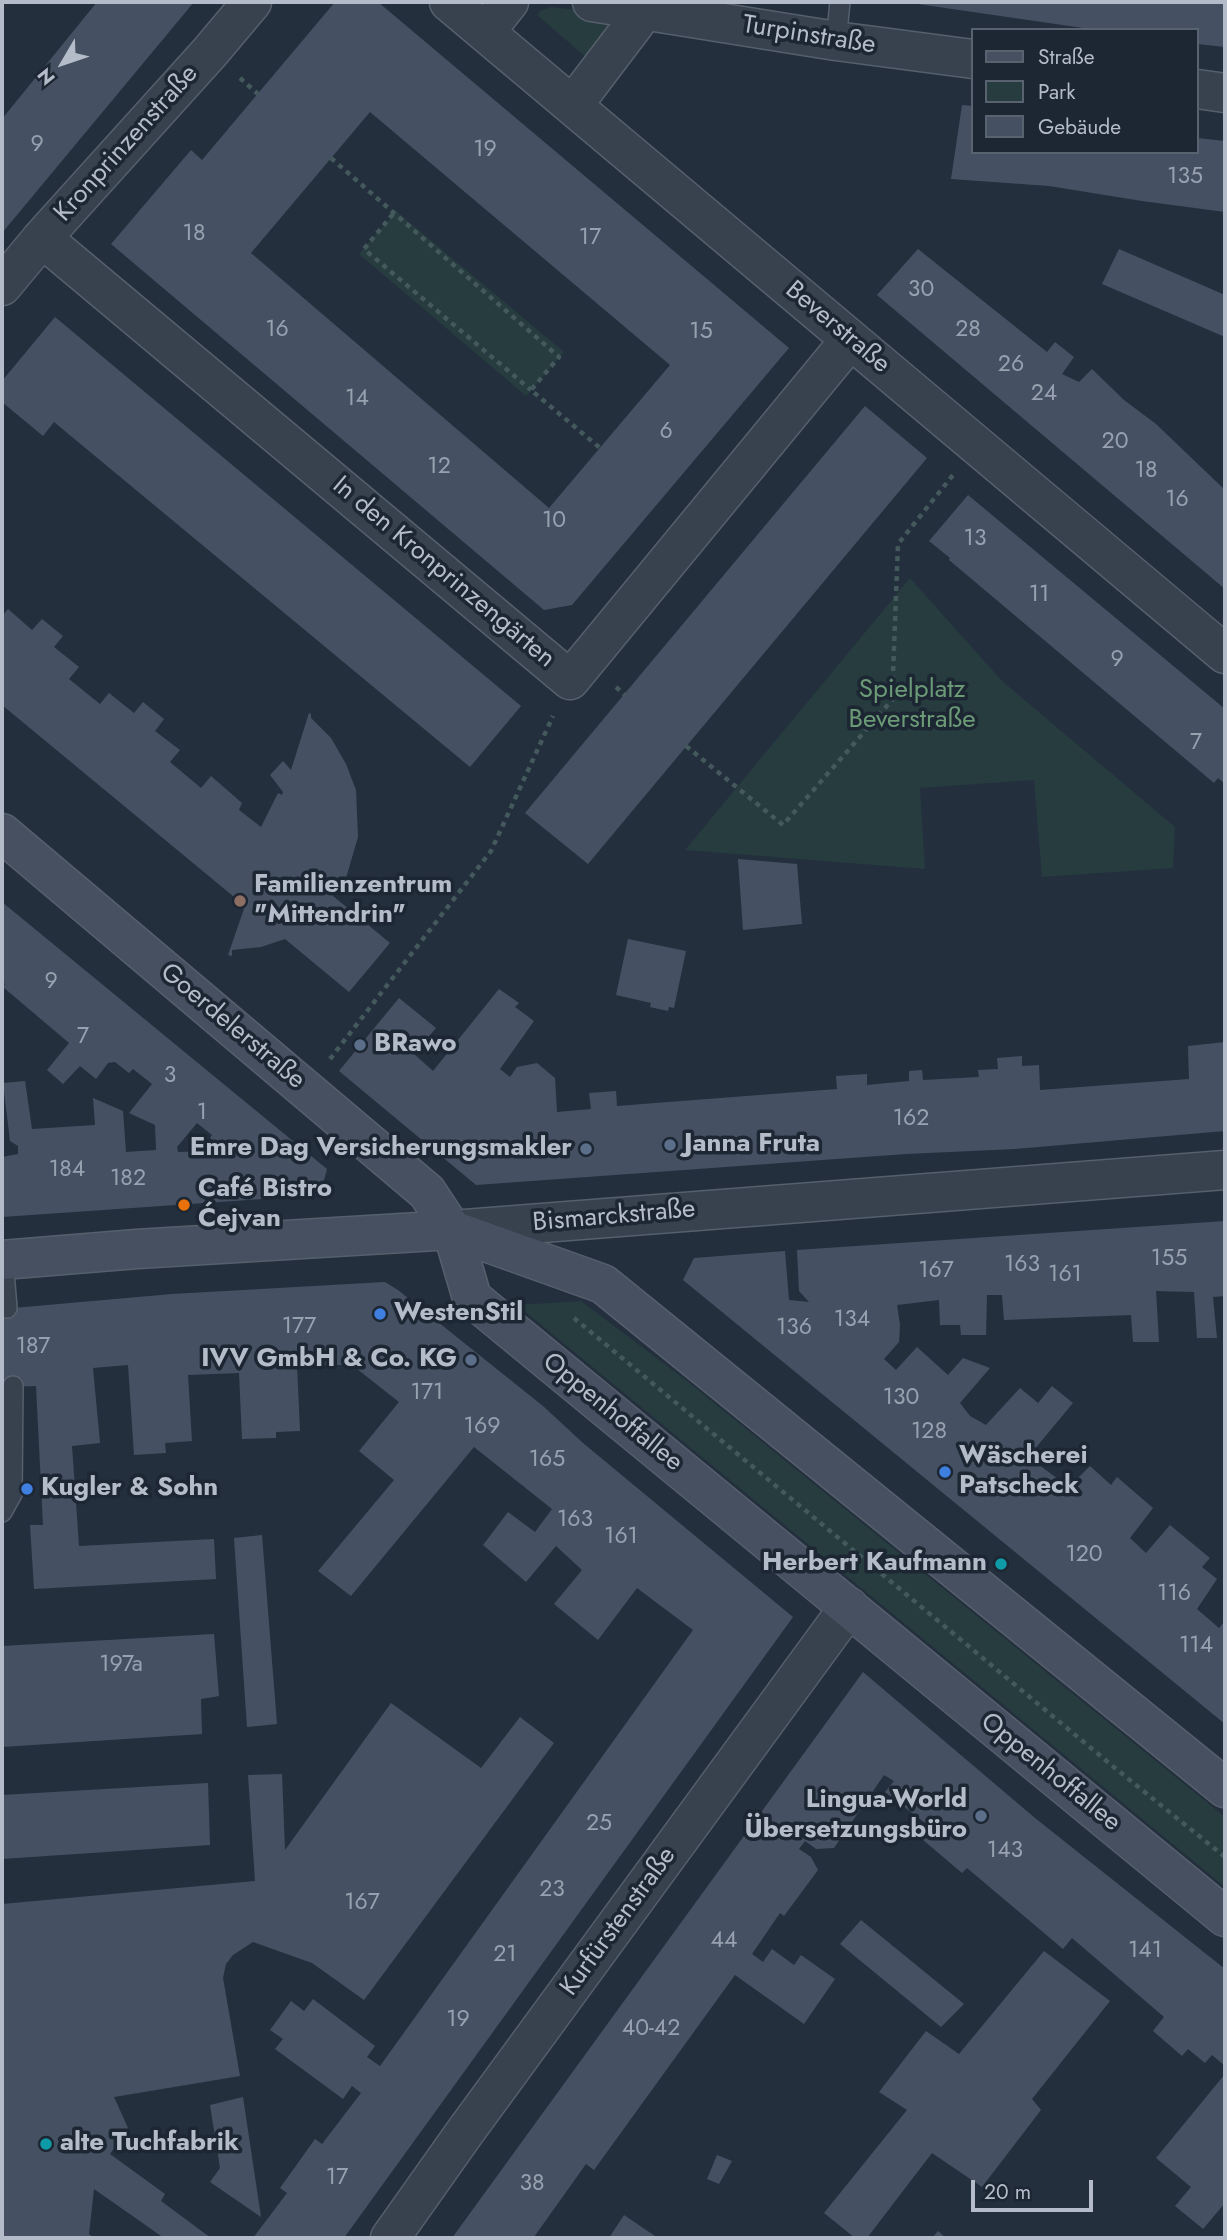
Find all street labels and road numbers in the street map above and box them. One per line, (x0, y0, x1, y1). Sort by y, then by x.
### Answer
street label: Turpinstraße (740, 10, 878, 62)
street label: Kronprinzenstraße (48, 59, 206, 229)
street label: Beverstraße (778, 275, 896, 381)
street label: In den Kronprinzengärten (325, 471, 561, 675)
street label: Goerdelerstraße (153, 957, 311, 1097)
street label: Bismarckstraße (531, 1194, 697, 1240)
street label: Oppenhoffallee (536, 1347, 688, 1479)
street label: Oppenhoffallee (974, 1707, 1126, 1839)
street label: Kurfürstenstraße (555, 1841, 683, 2003)

